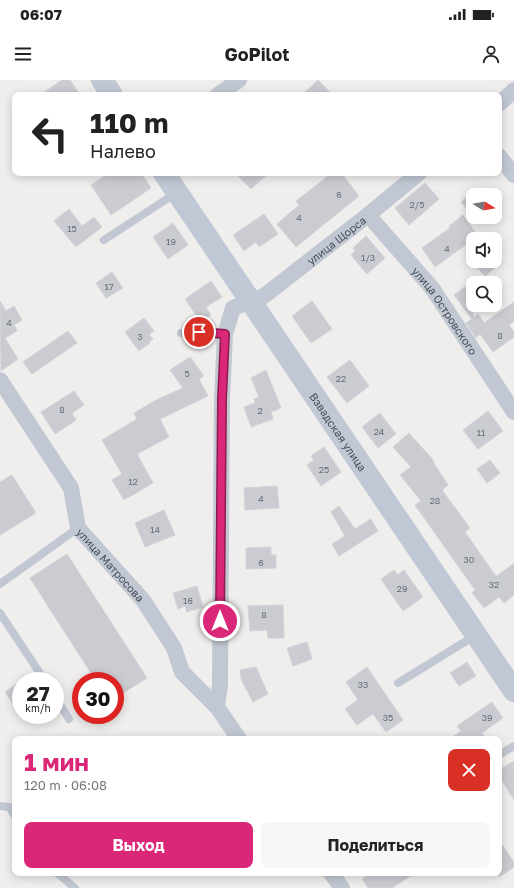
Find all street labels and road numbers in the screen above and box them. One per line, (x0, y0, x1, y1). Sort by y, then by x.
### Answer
street label: улица Щорса (304, 213, 368, 267)
street label: улица Островского (410, 264, 481, 357)
street label: Взвадская улица (308, 390, 370, 473)
street label: улица Матросова (74, 525, 147, 604)

